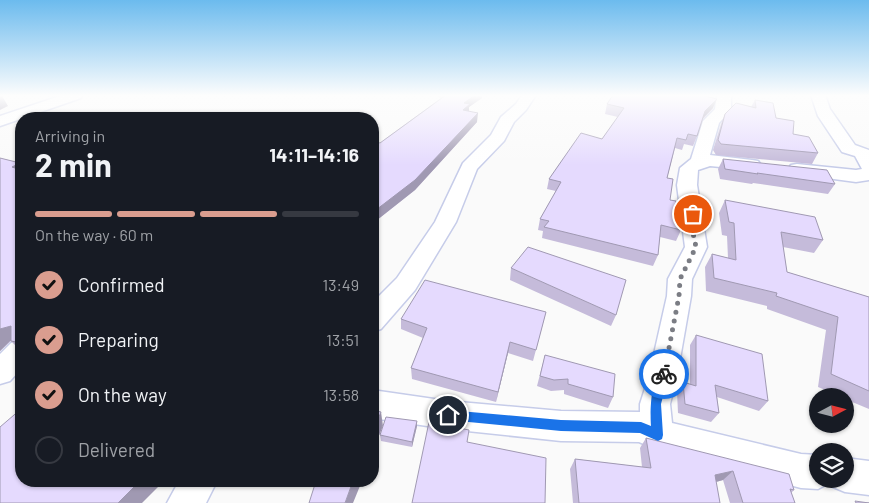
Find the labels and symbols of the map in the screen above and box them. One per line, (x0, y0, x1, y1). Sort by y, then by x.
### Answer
pin (672, 193, 714, 235)
courier (639, 349, 689, 399)
north arrow (809, 388, 854, 432)
pin (427, 394, 469, 436)

